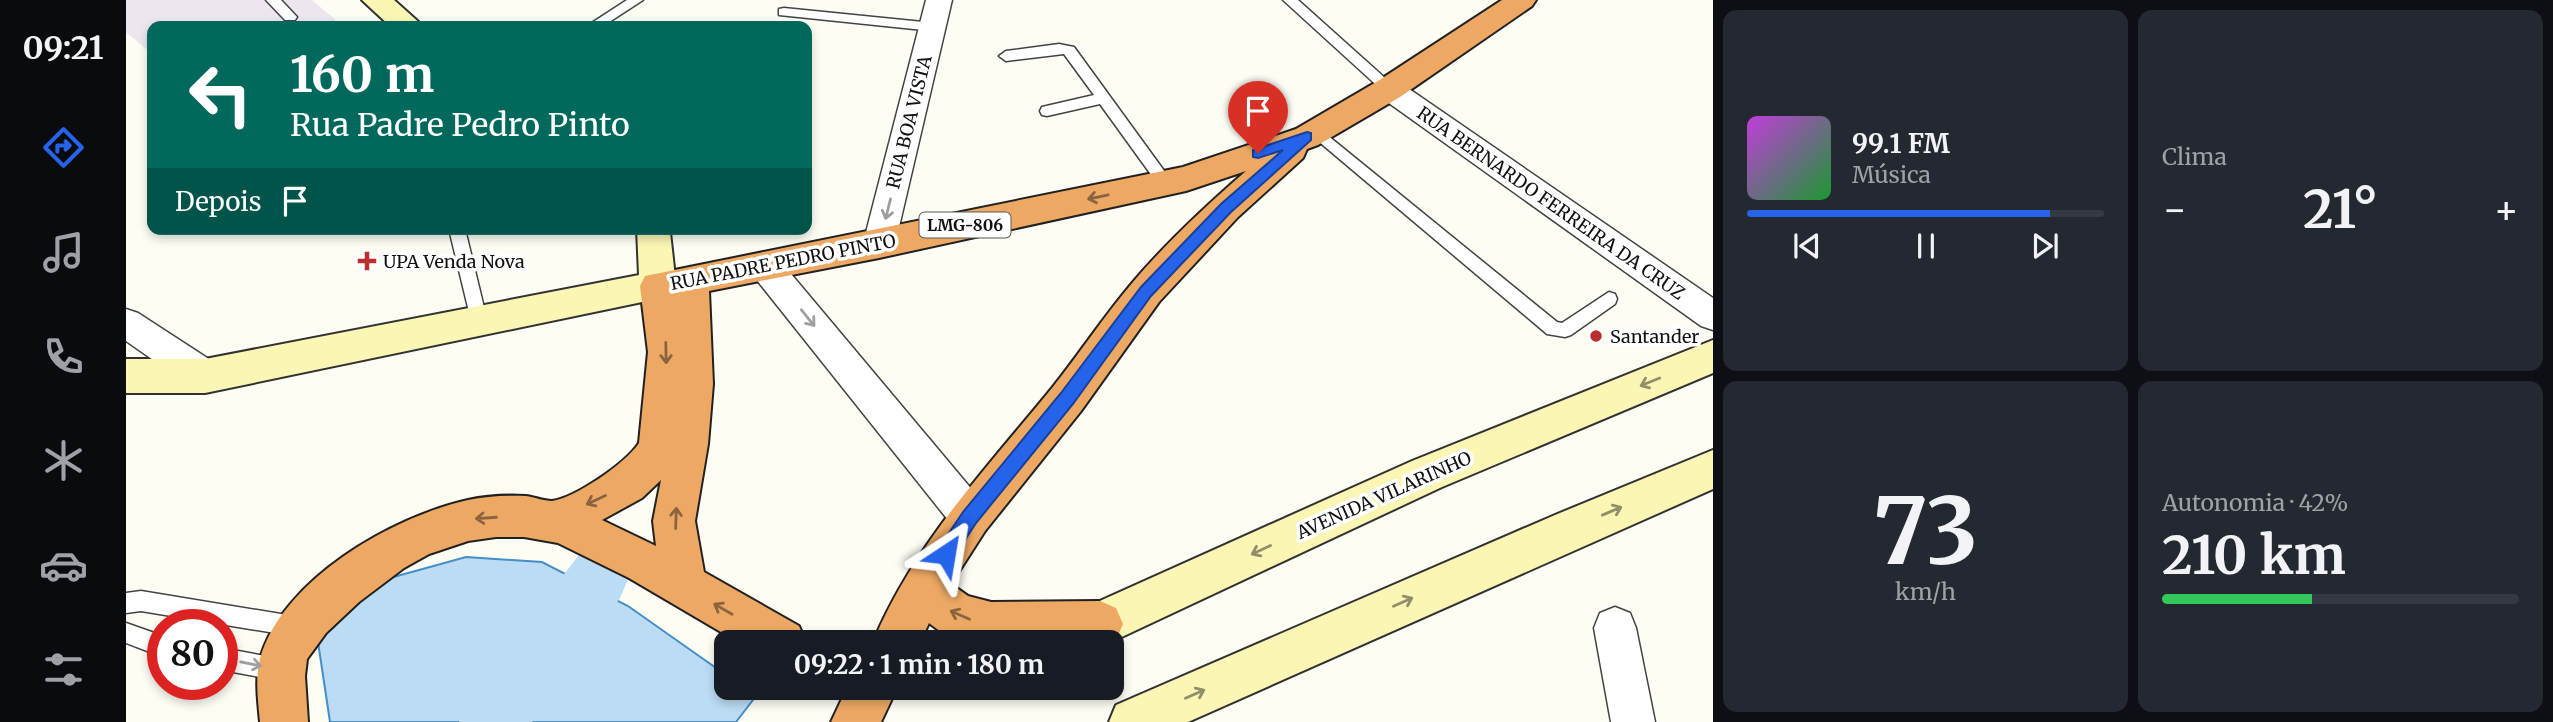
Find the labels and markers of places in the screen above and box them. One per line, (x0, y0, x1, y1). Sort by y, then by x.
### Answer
pin (1228, 81, 1288, 153)
place label: UPA Venda Nova (383, 250, 525, 273)
marker: UPA Venda Nova (357, 251, 377, 271)
place label: Santander (1610, 325, 1699, 348)
marker: Santander (1588, 328, 1604, 344)

